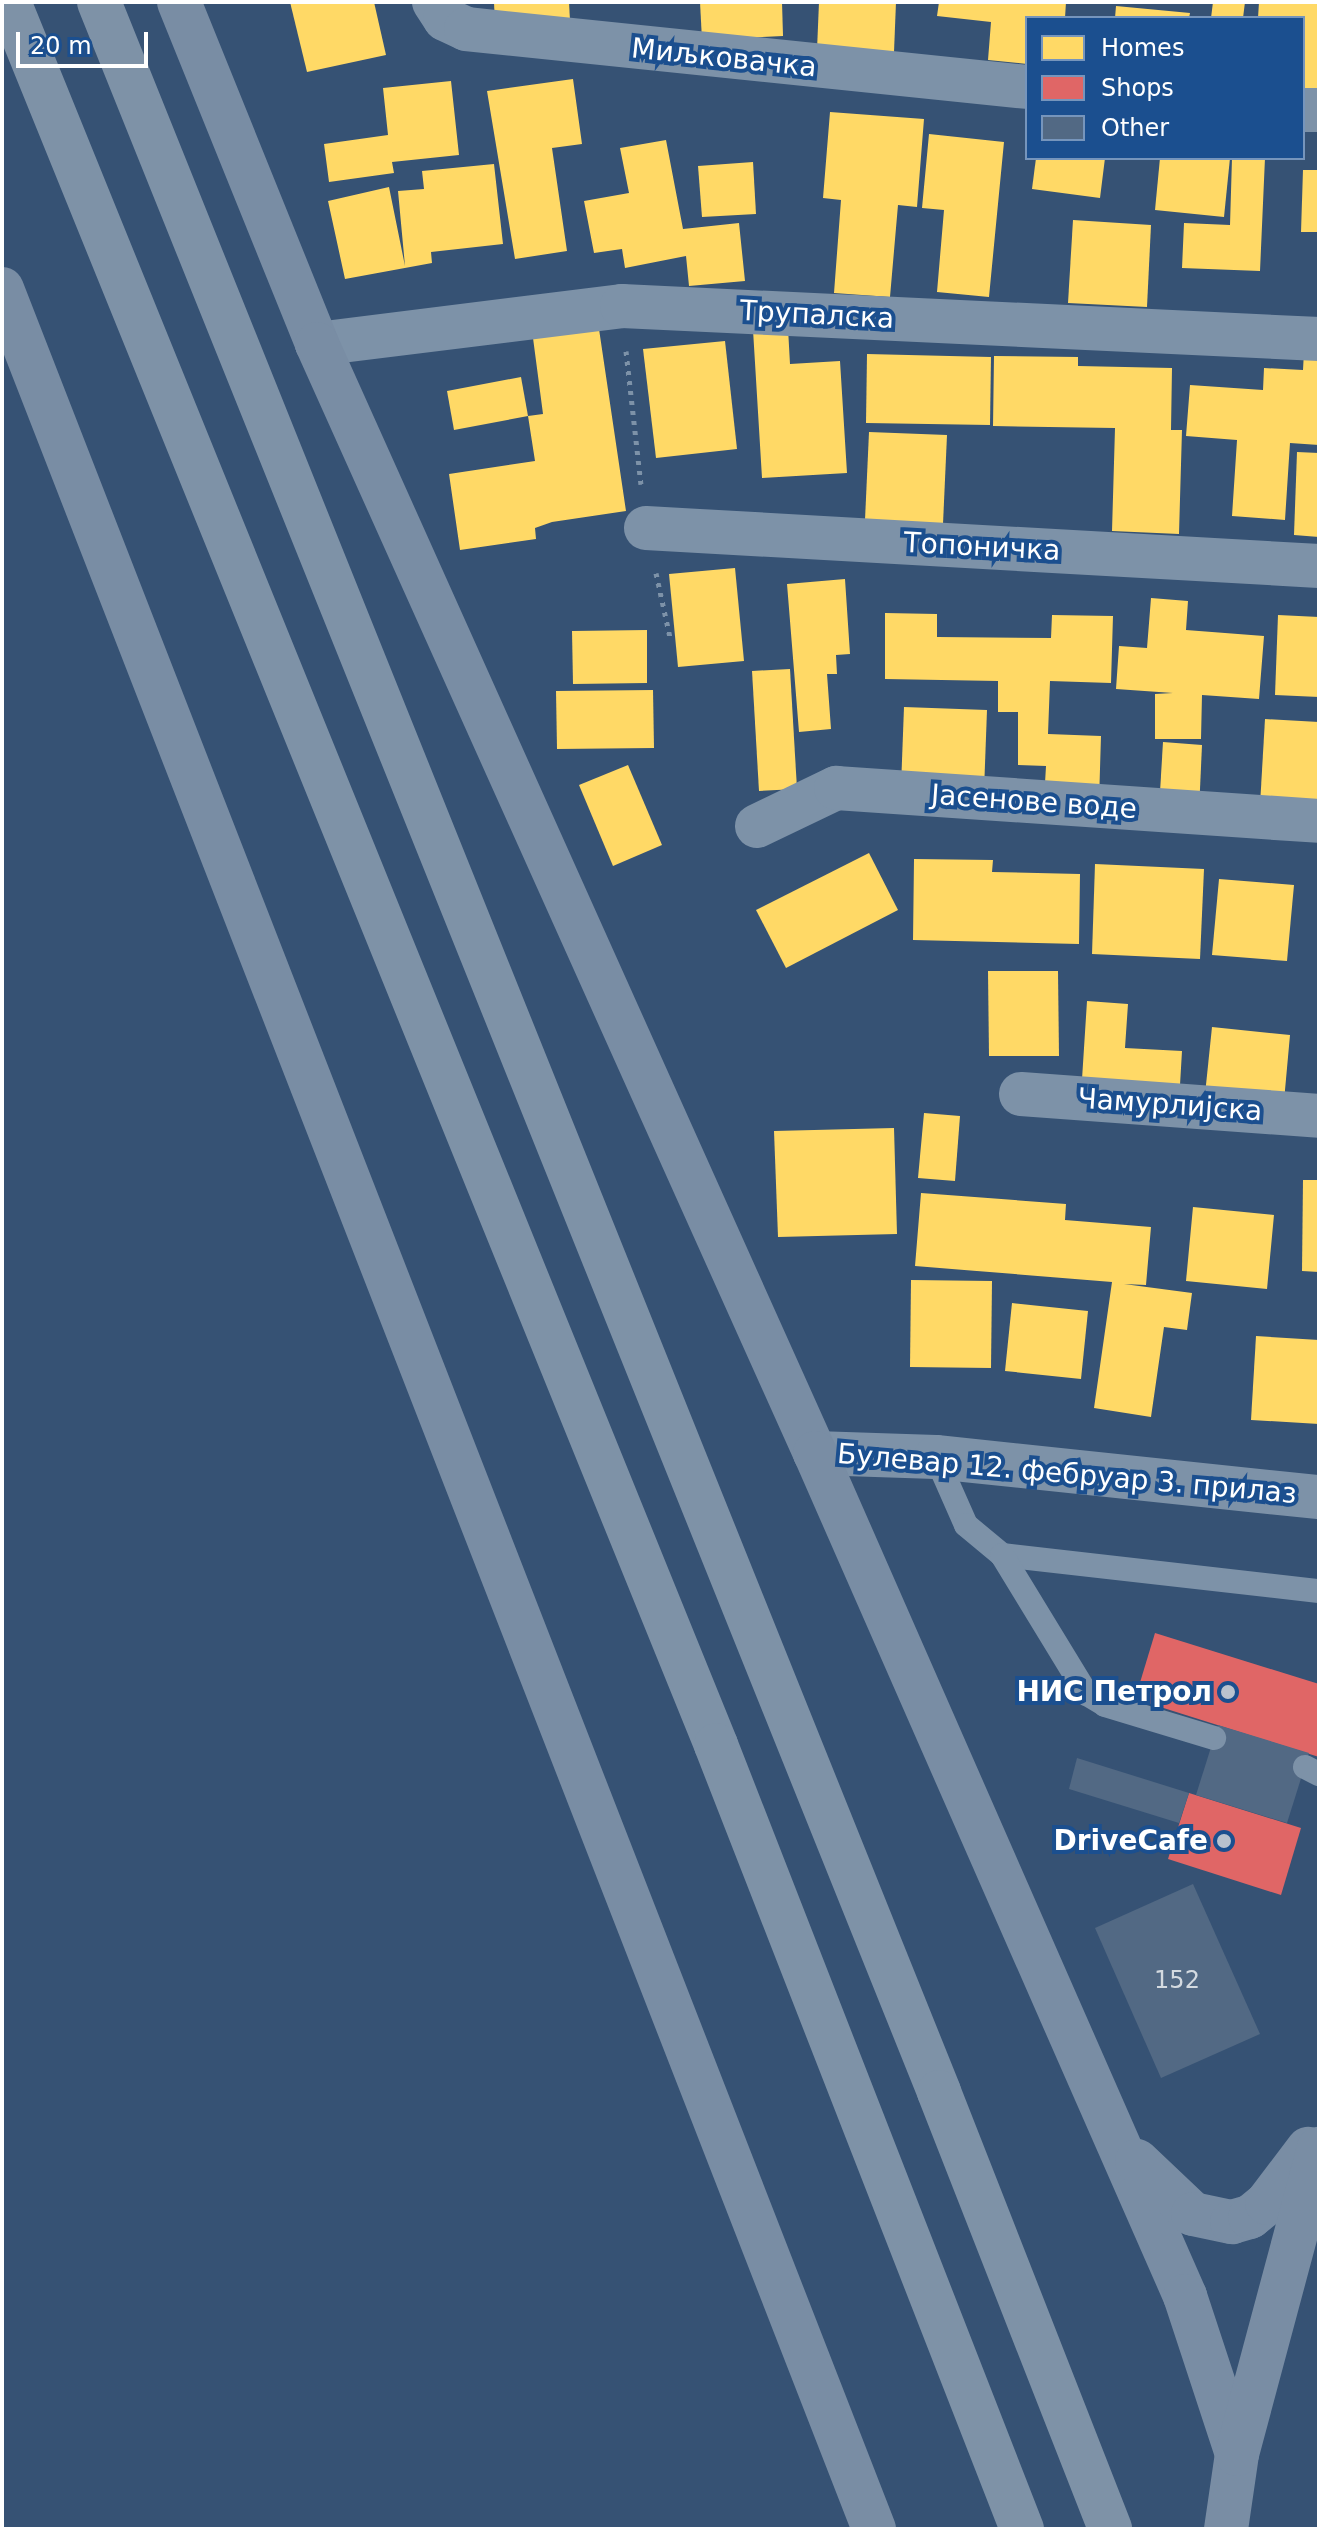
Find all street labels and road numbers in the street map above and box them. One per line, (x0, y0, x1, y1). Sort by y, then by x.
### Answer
street label: Миљковачка (630, 32, 818, 84)
street label: Трупалска (739, 294, 895, 336)
street label: Топоничка (903, 526, 1061, 568)
street label: Јасенове воде (930, 778, 1138, 826)
street label: Чамурлијска (1076, 1082, 1264, 1128)
street label: Булевар 12. фебруар 3. прилаз (836, 1437, 1298, 1511)

